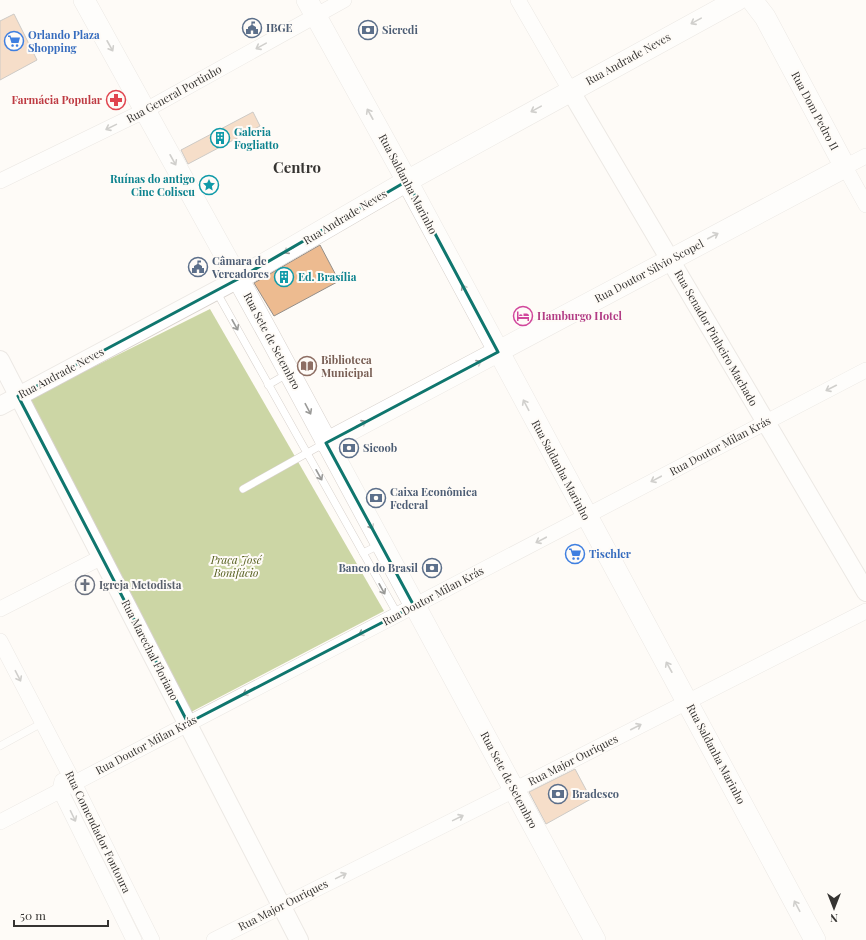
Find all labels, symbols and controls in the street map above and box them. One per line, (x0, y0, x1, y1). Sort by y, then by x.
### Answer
public building icon: IBGE (241, 17, 263, 39)
one-way arrow (690, 18, 702, 26)
bank icon: Sicredi (357, 19, 379, 41)
place label: IBGE (266, 20, 293, 35)
place label: Sicredi (382, 22, 418, 37)
place label: Orlando Plaza Shopping (28, 27, 100, 55)
street label: Rua Andrade Neves (583, 29, 673, 88)
supermarket icon: Orlando Plaza Shopping (3, 30, 25, 52)
one-way arrow (107, 40, 115, 52)
one-way arrow (255, 42, 267, 50)
street label: Rua General Portinho (123, 61, 224, 126)
street label: Rua Dom Pedro II (788, 69, 843, 153)
pharmacy icon: Farmácia Popular (105, 89, 127, 111)
place label: Farmácia Popular (11, 92, 103, 107)
one-way arrow (530, 106, 542, 114)
one-way arrow (366, 108, 373, 120)
one-way arrow (106, 124, 118, 131)
place label: Galeria Fogliatto (234, 124, 279, 152)
building icon: Galeria Fogliatto (209, 127, 231, 149)
street label: Rua Saldanha Marinho (376, 131, 441, 236)
one-way arrow (170, 154, 178, 166)
district label: Centro (273, 157, 321, 177)
place label: Ruínas do antigo Cine Coliseu (110, 171, 195, 199)
place icon: Ruínas do antigo Cine Coliseu (198, 174, 220, 196)
street label: Rua Andrade Neves (300, 186, 389, 247)
one-way arrow (707, 232, 719, 239)
street label: Rua Doutor Silvio Scopel (592, 235, 706, 306)
one-way arrow (283, 247, 295, 255)
place label: Câmara de Vereadores (211, 253, 269, 281)
public building icon: Câmara de Vereadores (187, 256, 209, 278)
building icon: Ed. Brasília (273, 266, 295, 288)
street label: Rua Senador Pinheiro Machado (671, 267, 762, 408)
place label: Ed. Brasília (298, 269, 357, 284)
one-way arrow (461, 284, 468, 296)
street label: Rua Sete de Setembro (241, 290, 304, 392)
hotel icon: Hamburgo Hotel (512, 305, 534, 327)
place label: Hamburgo Hotel (537, 308, 622, 323)
one-way arrow (232, 319, 240, 331)
street label: Rua Andrade Neves (15, 344, 106, 401)
place label: Biblioteca Municipal (321, 352, 373, 380)
library icon: Biblioteca Municipal (296, 355, 318, 377)
one-way arrow (469, 359, 481, 367)
one-way arrow (826, 385, 838, 392)
one-way arrow (522, 399, 530, 411)
one-way arrow (305, 403, 313, 415)
street label: Rua Doutor Milan Krás (667, 412, 773, 479)
street label: Rua Saldanha Marinho (529, 417, 594, 522)
one-way arrow (354, 420, 366, 428)
bank icon: Sicoob (338, 437, 360, 459)
place label: Sicoob (363, 440, 398, 455)
one-way arrow (316, 469, 323, 481)
one-way arrow (651, 476, 663, 484)
place label: Caixa Econômica Federal (390, 484, 477, 512)
bank icon: Caixa Econômica Federal (365, 487, 387, 509)
one-way arrow (367, 518, 374, 530)
one-way arrow (535, 536, 547, 544)
supermarket icon: Tischler (564, 543, 586, 565)
place label: Tischler (589, 546, 632, 561)
park label: Praça José Bonifácio (210, 552, 263, 580)
bank icon: Banco do Brasil (421, 557, 443, 579)
place label: Banco do Brasil (338, 560, 419, 575)
street label: Rua Doutor Milan Krás (380, 562, 486, 629)
church icon: Igreja Metodista (74, 574, 96, 596)
place label: Igreja Metodista (99, 577, 182, 592)
one-way arrow (379, 583, 387, 595)
street label: Rua Marechal Floriano (118, 597, 182, 703)
one-way arrow (358, 629, 370, 636)
one-way arrow (664, 661, 672, 673)
one-way arrow (15, 669, 22, 681)
one-way arrow (243, 689, 255, 696)
street label: Rua Saldanha Marinho (684, 701, 749, 806)
street label: Rua Doutor Milan Krás (93, 711, 199, 778)
one-way arrow (630, 723, 642, 731)
street label: Rua Sete de Setembro (478, 729, 541, 831)
street label: Rua Major Ouriques (525, 730, 620, 789)
street label: Rua Comendador Fontoura (62, 768, 135, 896)
bank icon: Bradesco (547, 783, 569, 805)
place label: Bradesco (572, 786, 619, 801)
one-way arrow (70, 810, 77, 822)
one-way arrow (451, 814, 463, 821)
one-way arrow (335, 872, 347, 879)
street label: Rua Major Ouriques (235, 875, 330, 934)
north arrow (814, 888, 854, 928)
one-way arrow (792, 900, 800, 912)
scale bar (14, 902, 108, 928)
text: 50 m (20, 907, 46, 923)
text: N (830, 911, 838, 926)

